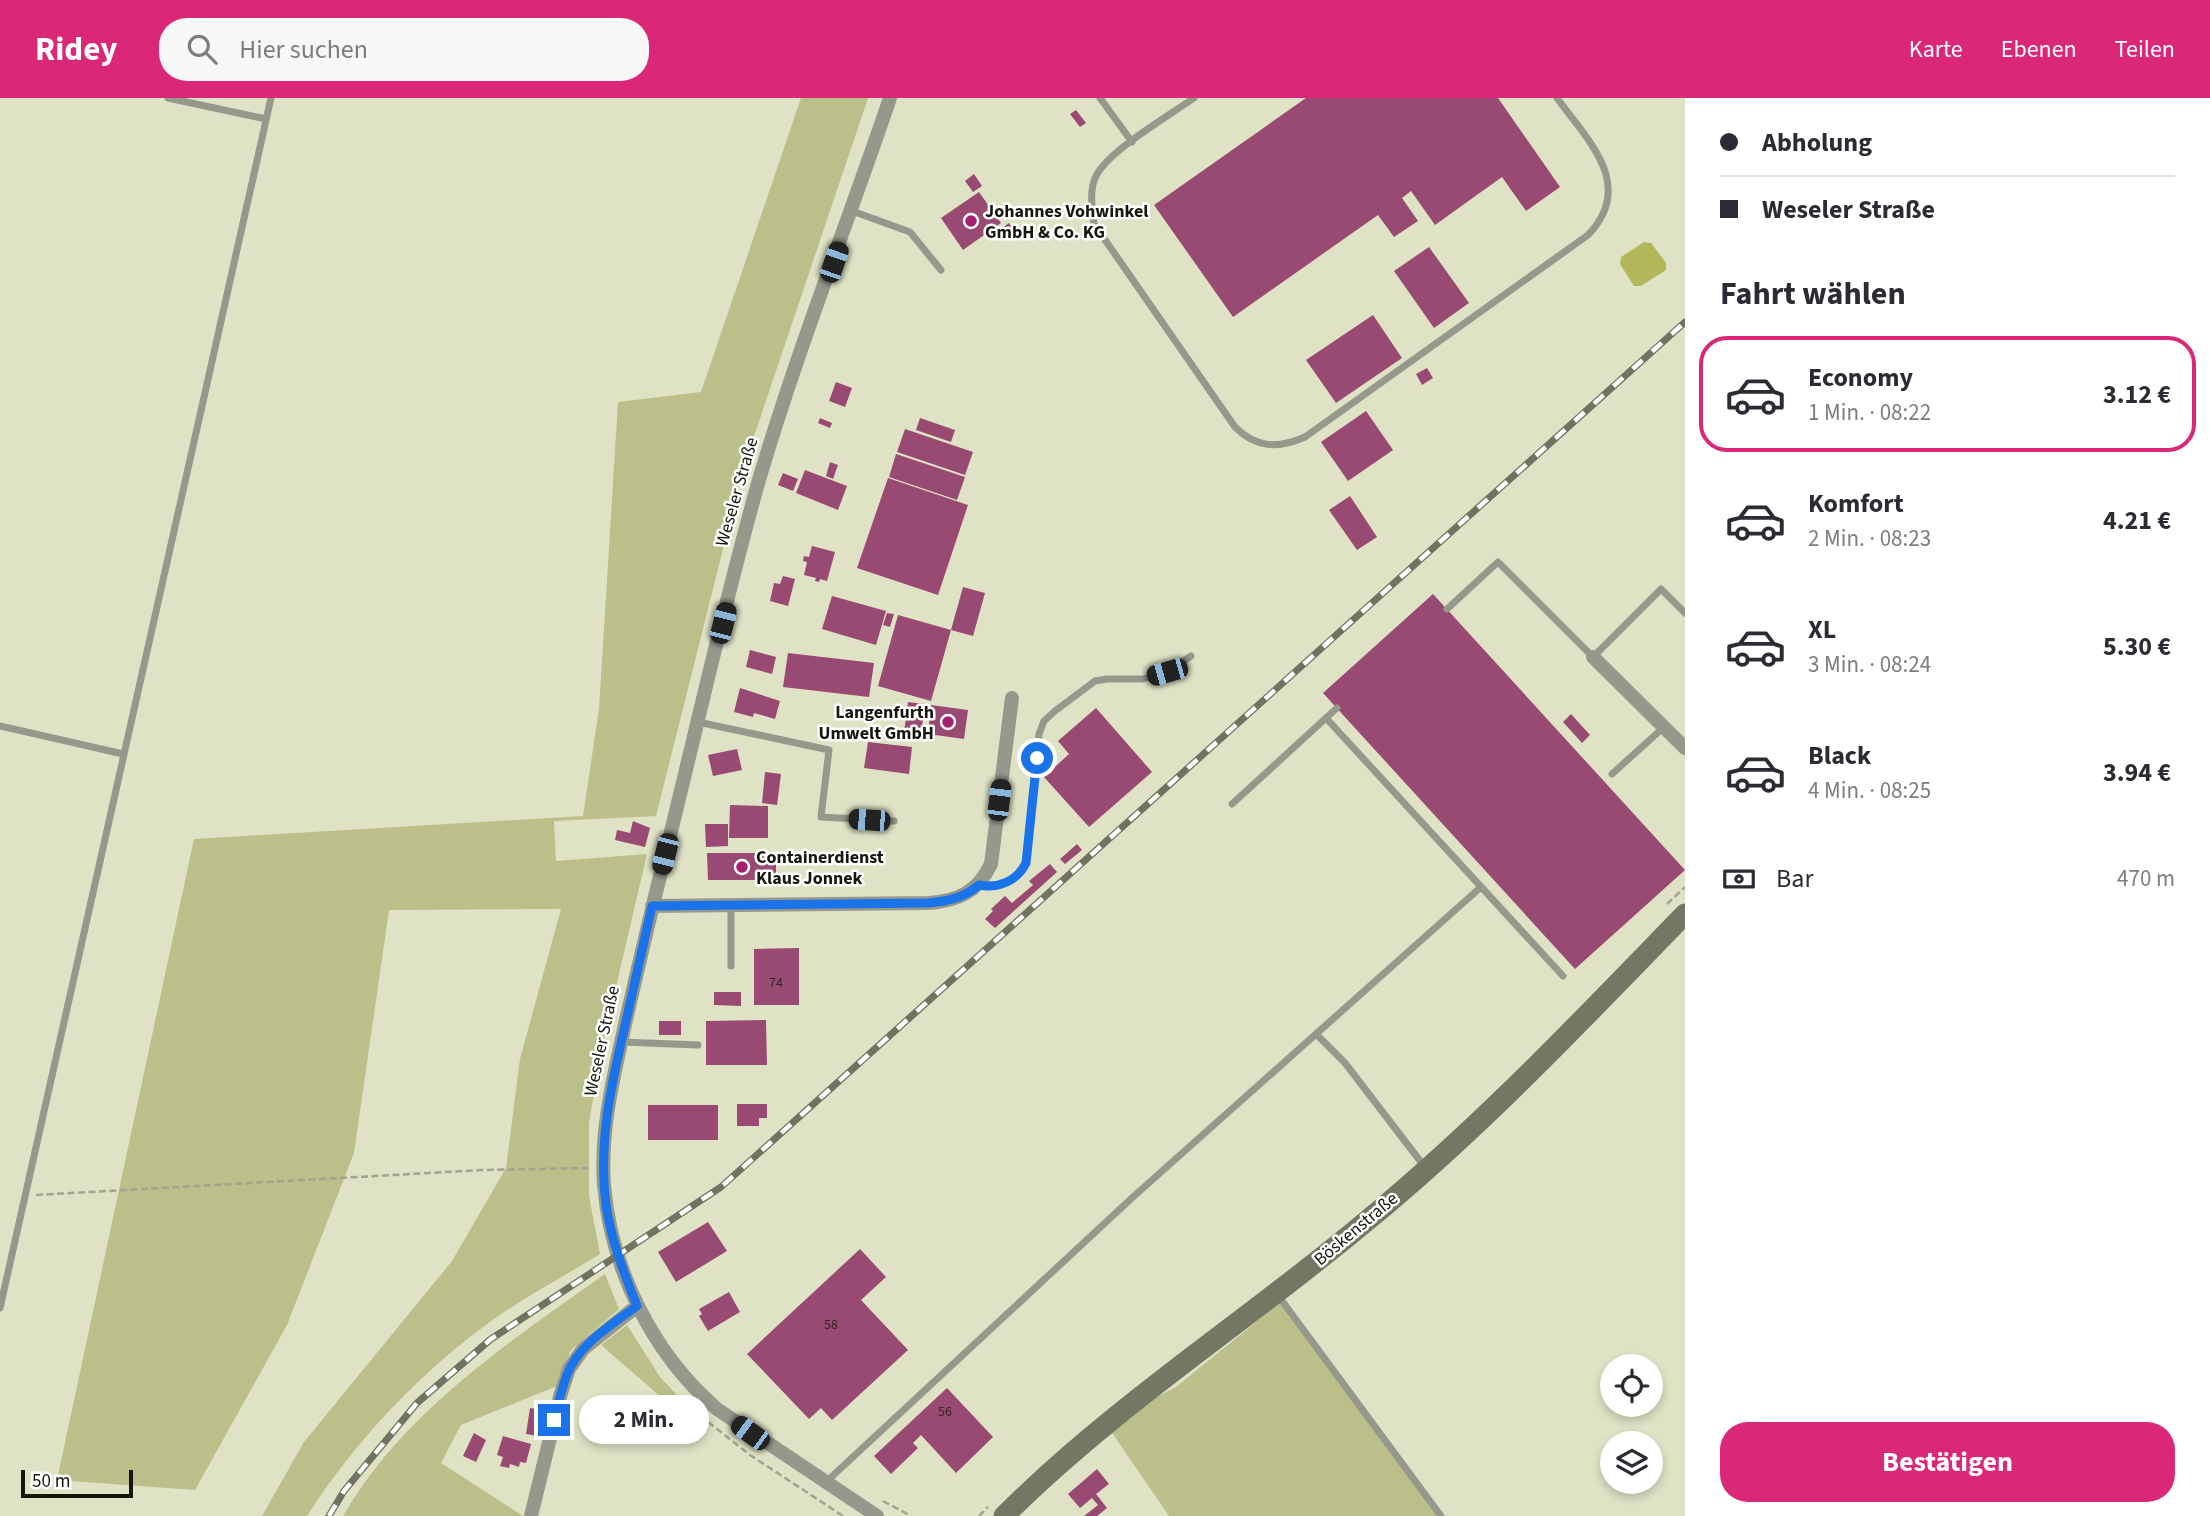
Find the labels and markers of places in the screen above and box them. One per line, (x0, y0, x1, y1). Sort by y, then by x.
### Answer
place label: Johannes Vohwinkel GmbH & Co. KG (985, 199, 1148, 245)
marker: Johannes Vohwinkel GmbH & Co. KG (963, 213, 979, 229)
place label: Langenfurth Umwelt GmbH (818, 700, 934, 746)
marker: Langenfurth Umwelt GmbH (940, 714, 956, 730)
place label: Containerdienst Klaus Jonnek (756, 845, 884, 891)
marker: Containerdienst Klaus Jonnek (734, 859, 750, 875)

